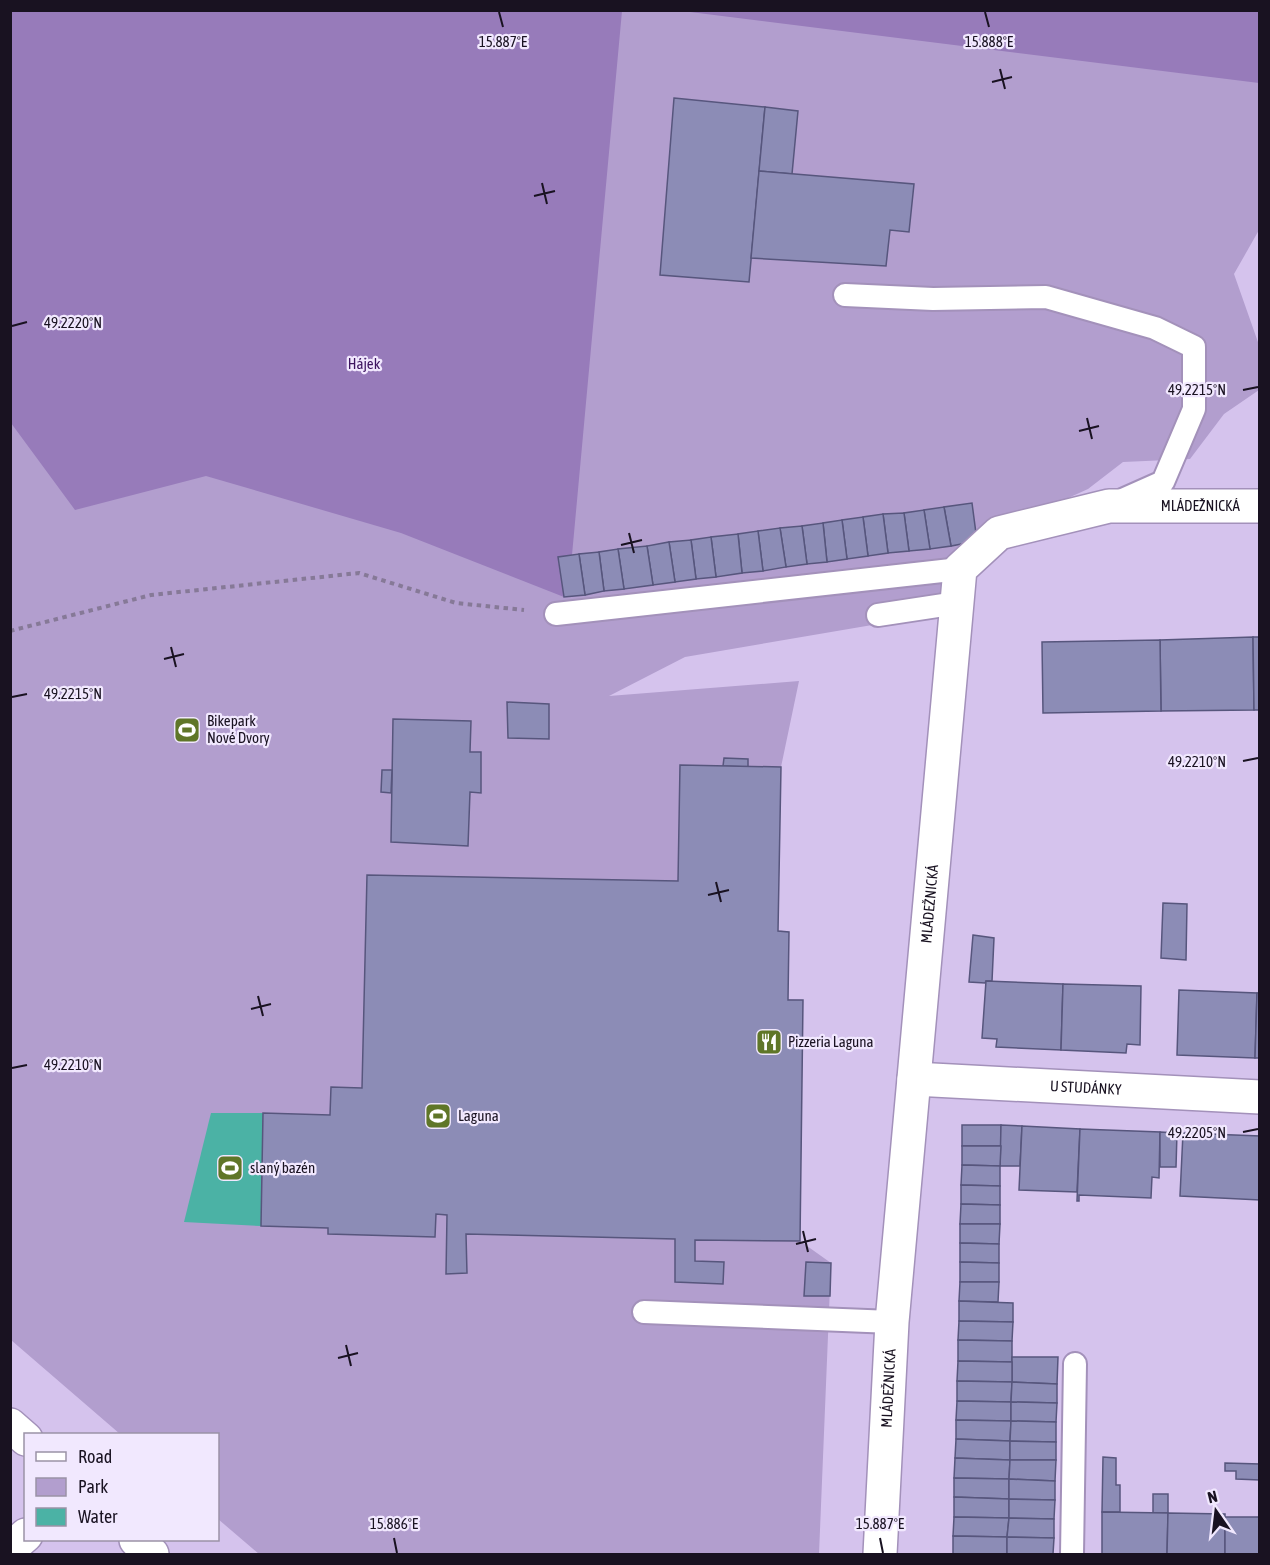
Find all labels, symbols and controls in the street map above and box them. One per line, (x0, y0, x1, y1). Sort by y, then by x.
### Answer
text: 15.887°E (479, 33, 528, 50)
text: 15.888°E (965, 33, 1014, 50)
text: 49.2220°N (44, 314, 102, 331)
park label: Hájek (348, 355, 381, 372)
text: 49.2215°N (1168, 381, 1226, 398)
street label: MLÁDEŽNICKÁ (1161, 497, 1240, 514)
text: 49.2215°N (44, 685, 102, 702)
place label: Bikepark Nové Dvory (207, 712, 270, 746)
sports icon: Bikepark Nové Dvory (172, 715, 202, 745)
text: 49.2210°N (1168, 753, 1226, 770)
street label: MLÁDEŽNICKÁ (917, 863, 941, 944)
restaurant icon: Pizzeria Laguna (754, 1027, 784, 1057)
place label: Pizzeria Laguna (788, 1033, 874, 1050)
text: 49.2210°N (44, 1056, 102, 1073)
street label: U STUDÁNKY (1050, 1077, 1122, 1098)
sports icon: Laguna (423, 1101, 453, 1131)
place label: Laguna (458, 1107, 499, 1124)
text: 49.2205°N (1168, 1124, 1226, 1141)
sports icon: slaný bazén (215, 1153, 245, 1183)
place label: slaný bazén (250, 1159, 315, 1176)
street label: MLÁDEŽNICKÁ (878, 1348, 899, 1428)
legend (24, 1433, 219, 1541)
text: Road (78, 1446, 112, 1467)
text: Park (78, 1476, 108, 1497)
north arrow (1186, 1481, 1246, 1541)
text: N (1206, 1487, 1219, 1506)
text: Water (78, 1506, 118, 1527)
text: 15.886°E (370, 1515, 419, 1532)
text: 15.887°E (856, 1515, 905, 1532)

